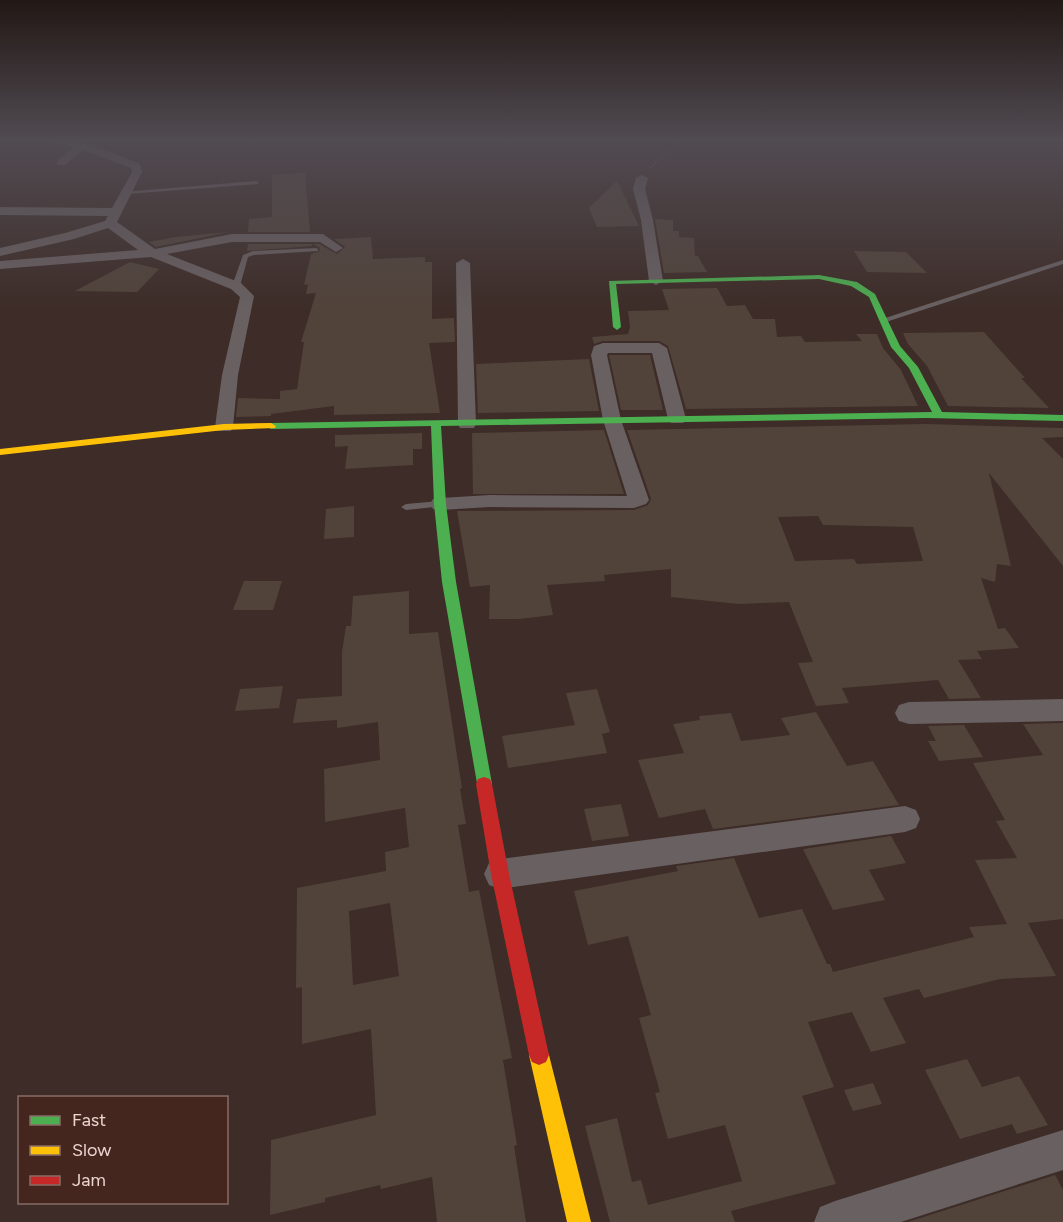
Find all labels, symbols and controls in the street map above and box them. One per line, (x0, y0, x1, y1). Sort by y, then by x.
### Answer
legend (18, 1096, 228, 1204)
text: Fast (72, 1109, 106, 1131)
text: Slow (72, 1139, 111, 1161)
text: Jam (72, 1169, 106, 1191)

